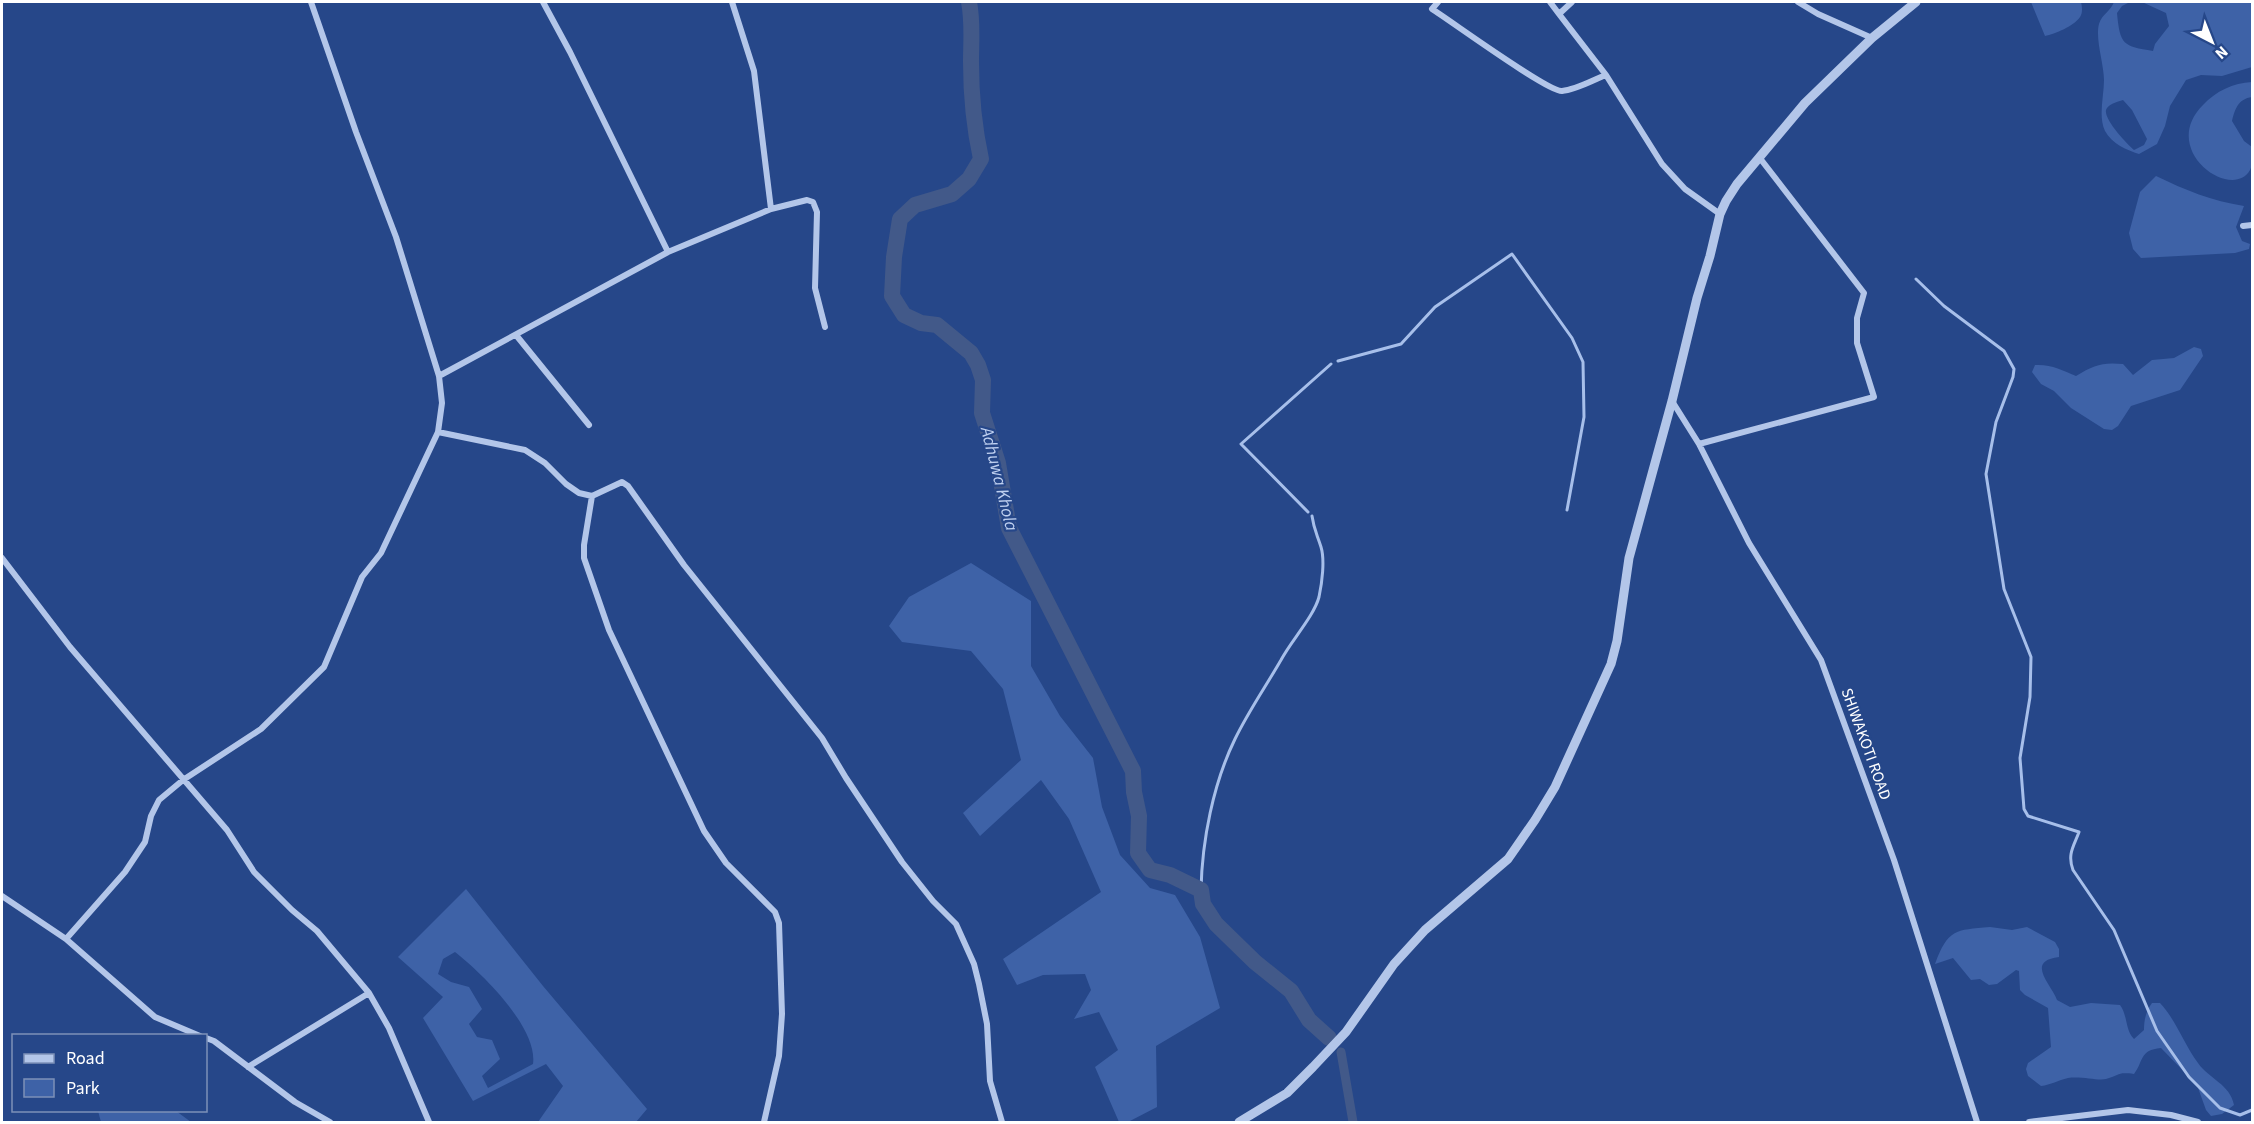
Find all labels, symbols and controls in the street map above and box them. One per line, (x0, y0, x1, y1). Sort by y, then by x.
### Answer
north arrow (2182, 12, 2242, 72)
text: N (2210, 41, 2233, 64)
water label: Adhuwa Khola (974, 423, 1024, 534)
street label: SHIWAKOTI ROAD (1836, 685, 1897, 803)
legend (12, 1034, 207, 1112)
text: Road (66, 1046, 105, 1071)
text: Park (66, 1076, 100, 1101)

